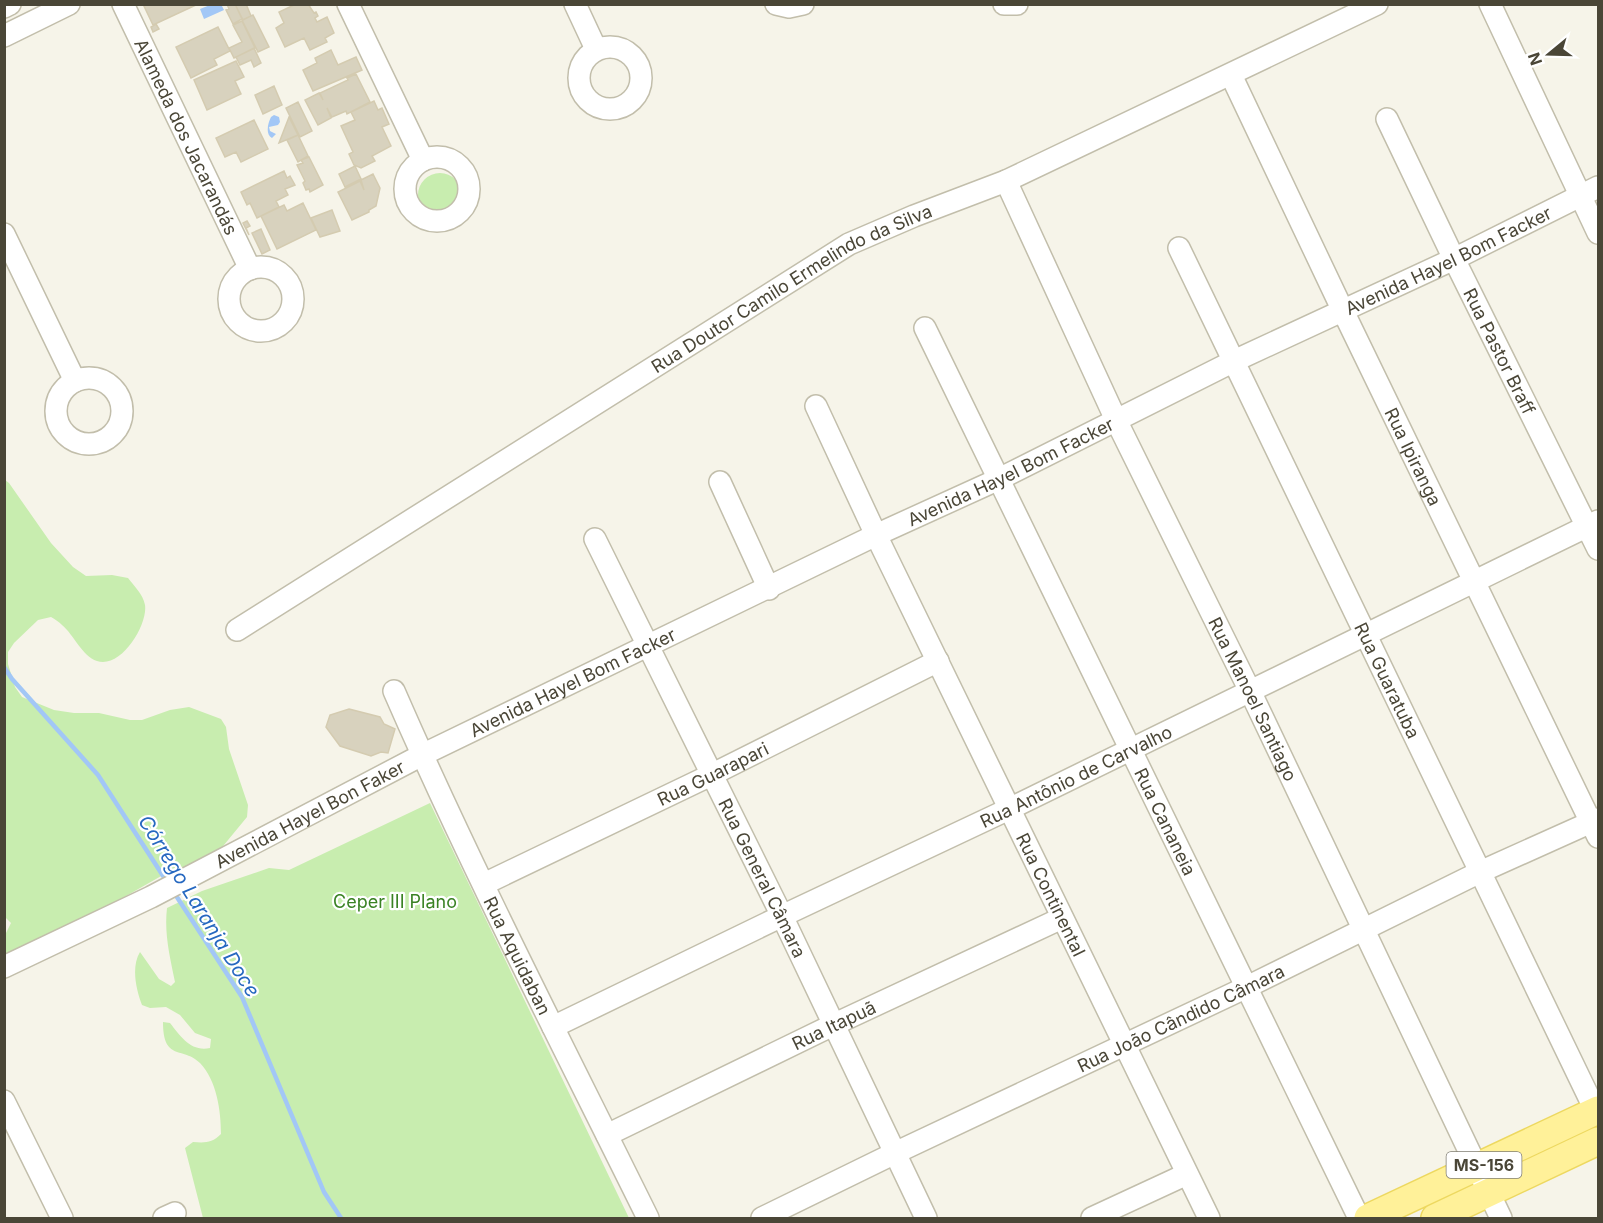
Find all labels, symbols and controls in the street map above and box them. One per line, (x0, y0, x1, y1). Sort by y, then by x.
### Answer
north arrow (1519, 24, 1579, 84)
street label: Alameda dos Jacarandás (131, 35, 242, 238)
text: N (1523, 50, 1546, 68)
street label: Rua Doutor Camilo Ermelindo da Silva (647, 200, 935, 377)
street label: Avenida Hayel Bom Facker (1342, 202, 1555, 319)
street label: Rua Pastor Braff (1460, 284, 1540, 418)
street label: Rua Ipiranga (1381, 404, 1446, 509)
street label: Avenida Hayel Bom Facker (904, 413, 1117, 530)
street label: Rua Manoel Santiago (1205, 614, 1302, 784)
street label: Rua Guaratuba (1351, 619, 1425, 742)
street label: Avenida Hayel Bom Facker (466, 623, 679, 741)
street label: Rua Antônio de Carvalho (977, 721, 1175, 832)
street label: Rua Guarapari (654, 737, 772, 810)
street label: Avenida Hayel Bon Faker (211, 755, 408, 872)
street label: Rua Cananeia (1131, 764, 1201, 879)
street label: Rua General Câmara (715, 795, 811, 961)
water label: Córrego Laranja Doce (133, 811, 265, 1001)
street label: Rua Continental (1012, 829, 1090, 959)
park label: Ceper III Plano (333, 891, 457, 912)
street label: Rua Aquidaban (480, 893, 556, 1018)
street label: Rua João Cândido Câmara (1074, 960, 1288, 1076)
street label: Rua Itapuã (788, 996, 879, 1054)
road number: MS-156 (1446, 1152, 1522, 1178)

